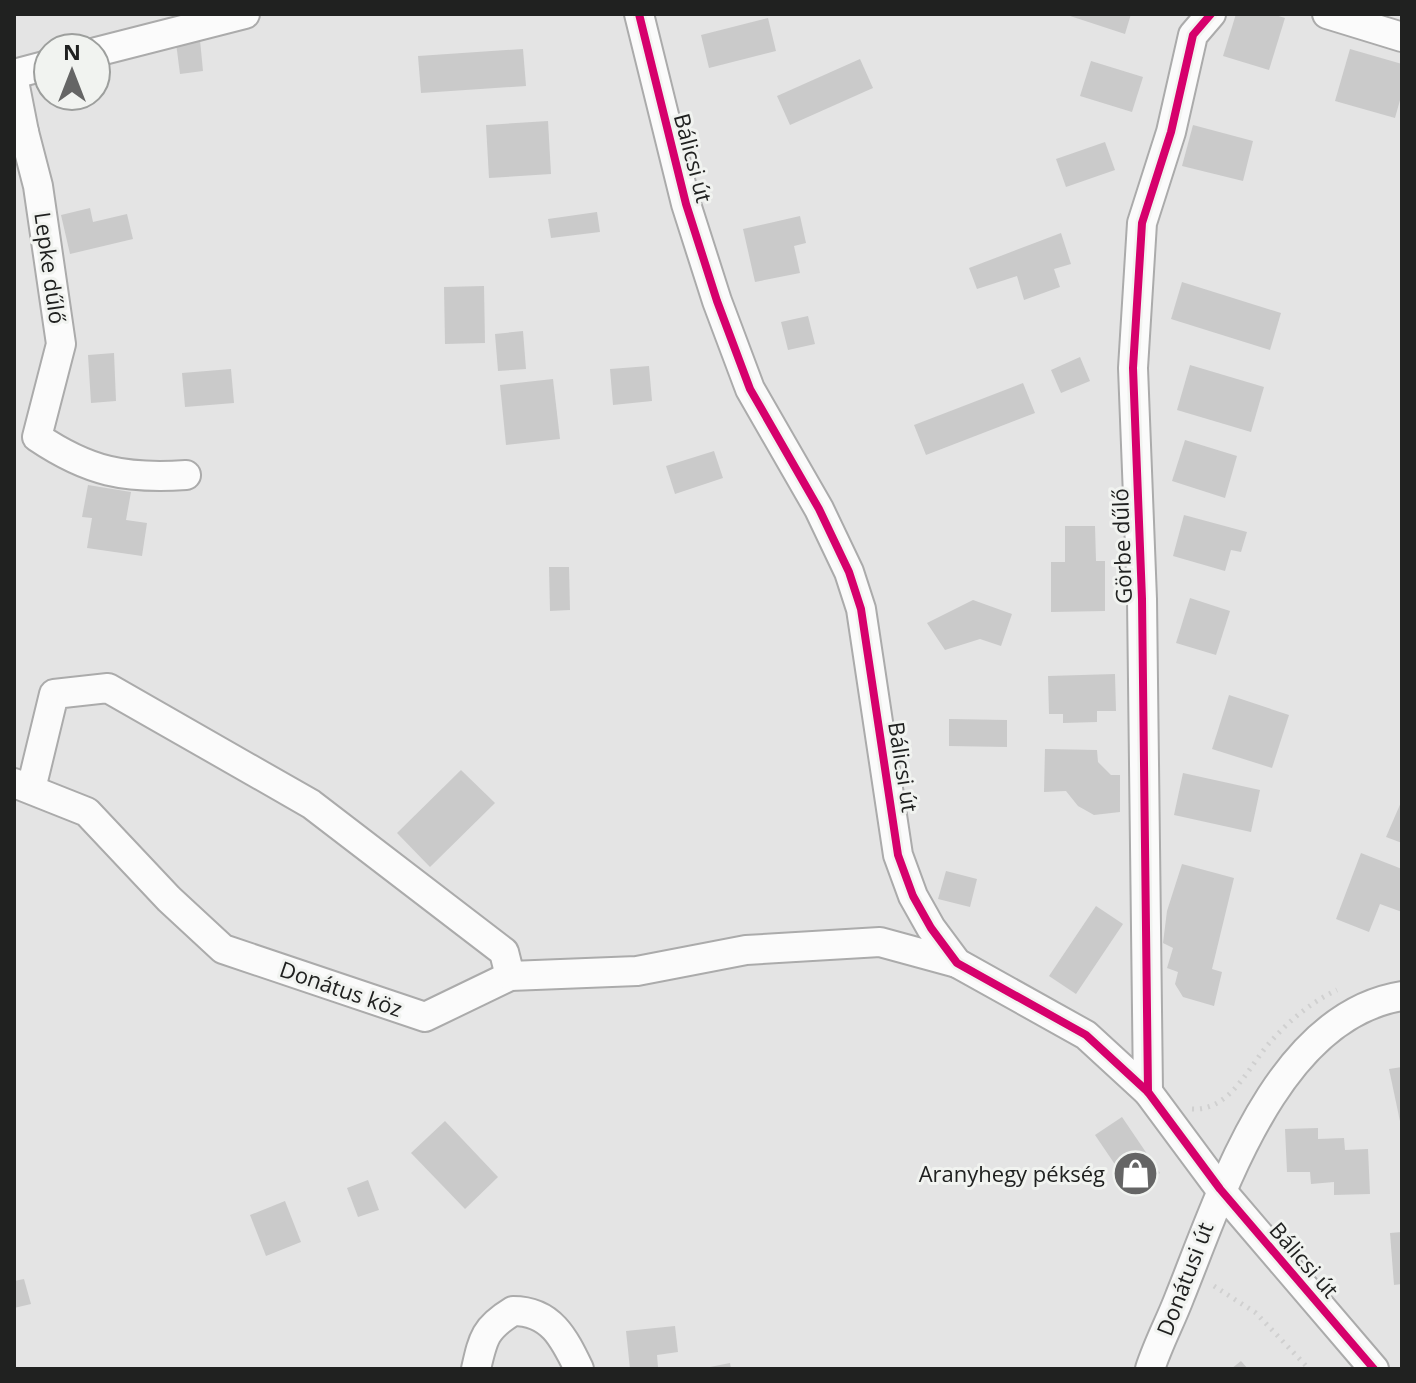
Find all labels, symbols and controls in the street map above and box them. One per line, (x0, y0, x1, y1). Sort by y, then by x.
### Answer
north arrow (32, 32, 112, 112)
text: N (63, 36, 81, 66)
street label: Bálicsi út (668, 110, 720, 206)
street label: Lepke dűlő (28, 210, 74, 326)
street label: Görbe dűlő (1104, 488, 1138, 604)
street label: Bálicsi út (882, 719, 926, 814)
street label: Donátus köz (276, 953, 407, 1023)
shop icon: Aranyhegy pékség (1112, 1150, 1160, 1198)
place label: Aranyhegy pékség (919, 1158, 1105, 1188)
street label: Bálicsi út (1264, 1215, 1346, 1304)
street label: Donátusi út (1149, 1217, 1220, 1340)

